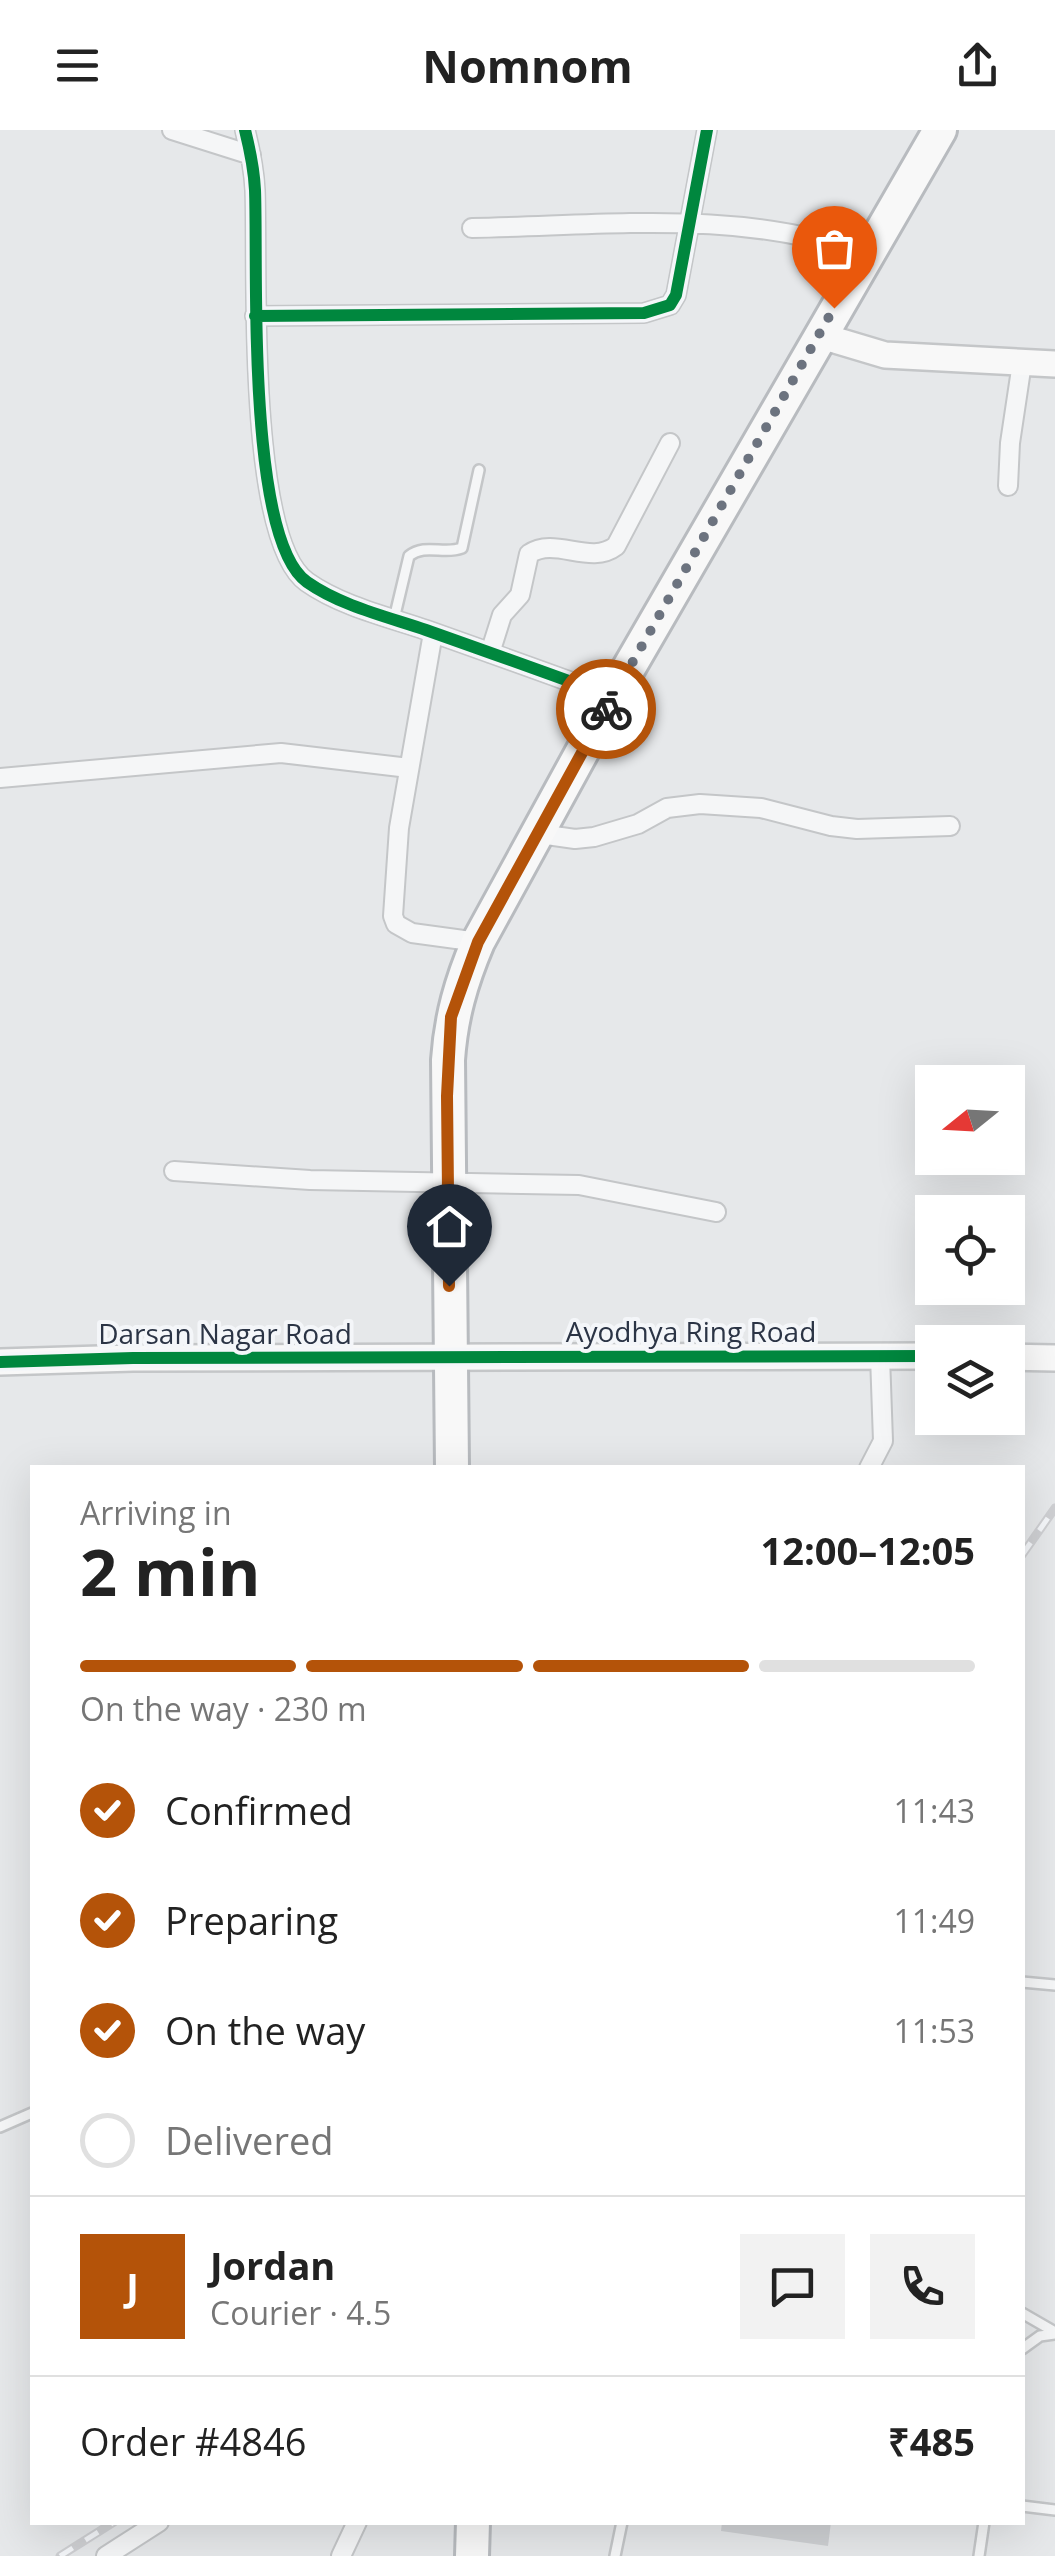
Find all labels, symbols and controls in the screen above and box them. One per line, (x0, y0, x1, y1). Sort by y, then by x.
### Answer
text: Nomnom (422, 35, 633, 96)
icon: menu (50, 38, 105, 93)
icon: share (950, 38, 1005, 93)
pin (792, 206, 877, 309)
icon: bag (807, 221, 862, 276)
courier (556, 659, 656, 759)
icon: bike (579, 682, 634, 737)
north arrow (915, 1065, 1025, 1175)
map controls (915, 1065, 1025, 1435)
pin (407, 1184, 492, 1287)
button: locate (915, 1195, 1025, 1305)
icon: home (422, 1199, 477, 1254)
street label: Ayodhya Ring Road (566, 1312, 816, 1350)
street label: Darsan Nagar Road (98, 1314, 352, 1352)
button: layers (915, 1325, 1025, 1435)
text: Arriving in (80, 1491, 232, 1534)
text: 12:00–12:05 (761, 1524, 975, 1576)
text: 2 min (80, 1527, 260, 1615)
text: On the way · 230 m (80, 1687, 367, 1730)
icon: check (80, 1783, 135, 1838)
text: Confirmed (165, 1784, 353, 1836)
text: 11:43 (893, 1789, 975, 1832)
icon: check (80, 1893, 135, 1948)
text: Preparing (165, 1894, 338, 1946)
text: 11:49 (893, 1899, 975, 1942)
icon: check (80, 2003, 135, 2058)
text: On the way (165, 2004, 365, 2056)
text: 11:53 (893, 2009, 975, 2052)
text: Delivered (165, 2114, 334, 2166)
button: chat (740, 2234, 845, 2339)
button: phone (870, 2234, 975, 2339)
text: Jordan (210, 2239, 335, 2291)
text: J (126, 2260, 139, 2312)
text: Courier · 4.5 (210, 2291, 391, 2334)
text: Order #4846 (80, 2415, 307, 2467)
text: ₹485 (888, 2415, 975, 2467)

